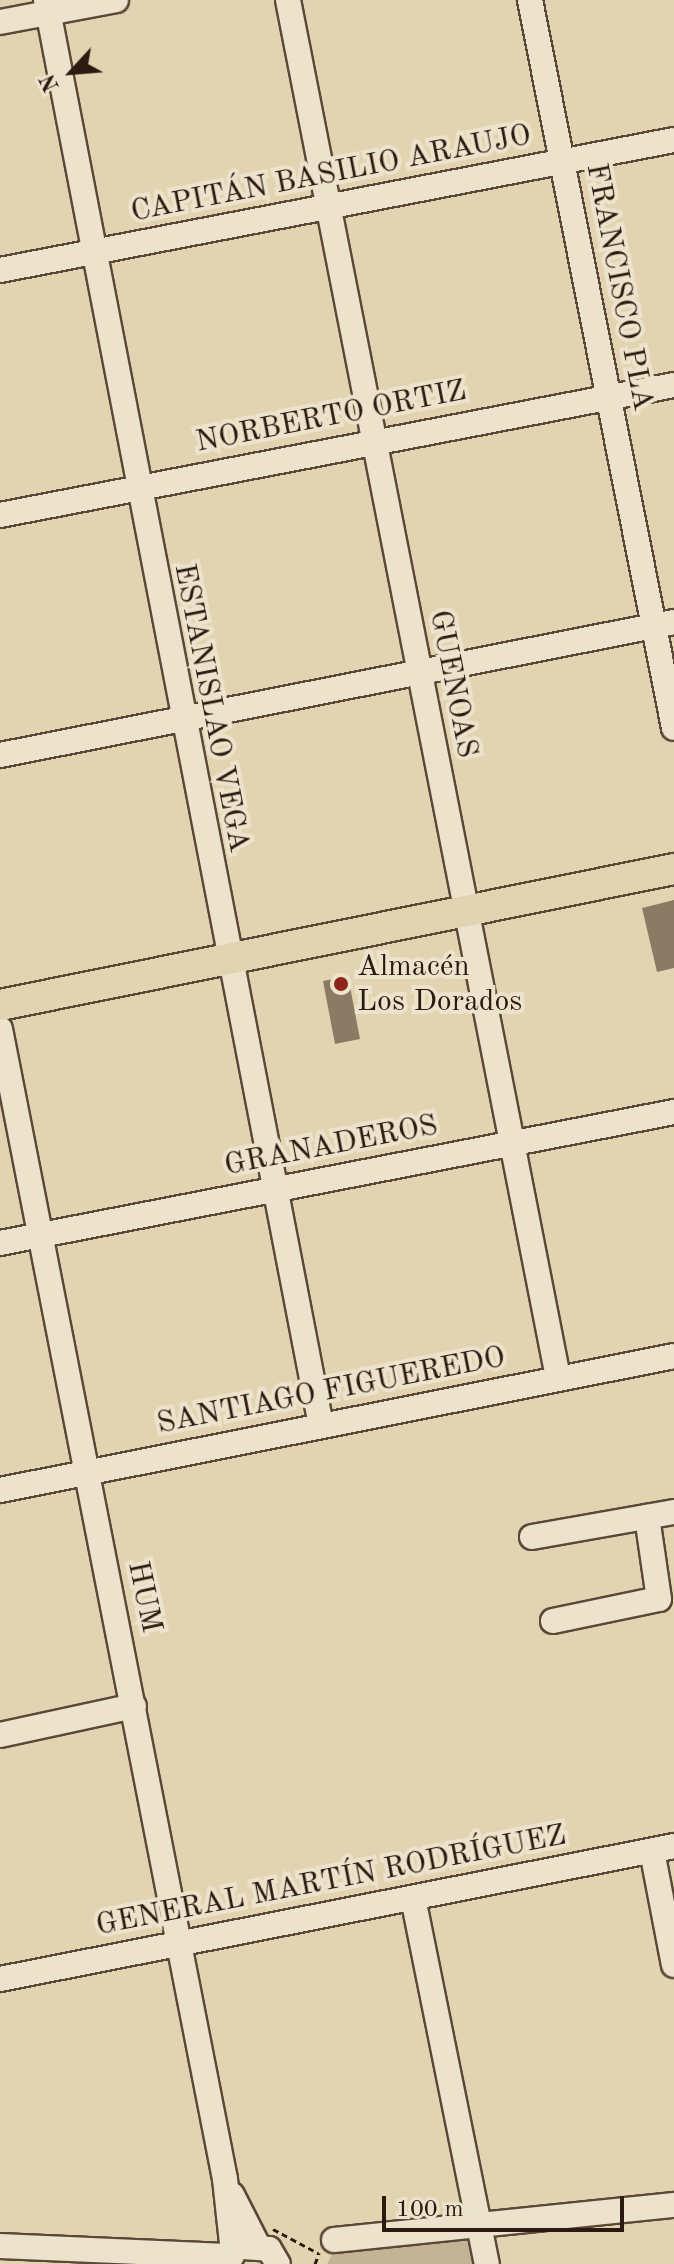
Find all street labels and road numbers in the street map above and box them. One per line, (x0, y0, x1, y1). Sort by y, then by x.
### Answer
street label: CAPITÁN BASILIO ARAUJO (128, 118, 534, 230)
street label: FRANCISCO PLA (577, 160, 661, 414)
street label: NORBERTO ORTIZ (193, 373, 469, 461)
street label: ESTANISLAO VEGA (165, 561, 257, 855)
street label: GUENOAS (421, 607, 485, 761)
street label: GRANADEROS (221, 1108, 441, 1184)
street label: SANTIAGO FIGUEREDO (154, 1340, 508, 1442)
street label: HUM (119, 1558, 169, 1636)
street label: GENERAL MARTÍN RODRÍGUEZ (93, 1818, 569, 1944)

